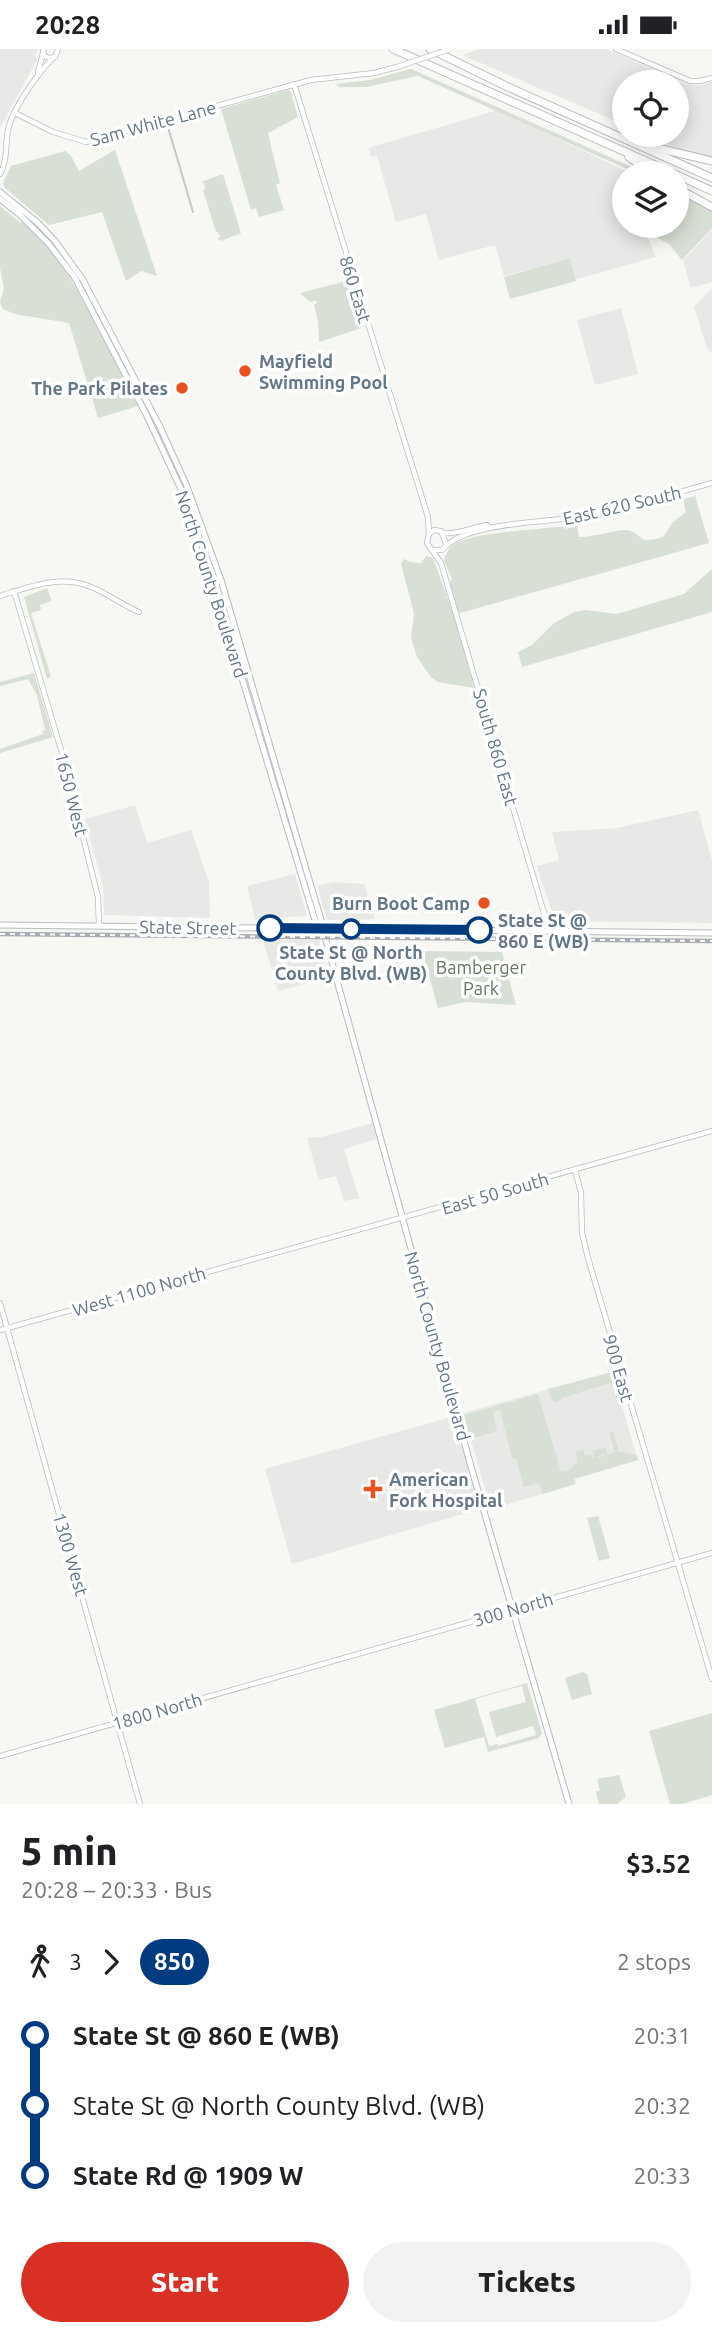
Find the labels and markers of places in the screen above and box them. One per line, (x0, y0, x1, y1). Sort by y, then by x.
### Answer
place label: Mayfield Swimming Pool (259, 351, 388, 392)
marker: Mayfield Swimming Pool (237, 363, 253, 379)
place label: The Park Pilates (31, 378, 168, 398)
marker: The Park Pilates (174, 380, 190, 396)
place label: Burn Boot Camp (332, 893, 470, 913)
marker: Burn Boot Camp (476, 895, 492, 911)
place label: State St @ 860 E (WB) (498, 910, 589, 952)
unlabelled marker (257, 915, 283, 941)
marker: State St @ 860 E (WB) (466, 917, 492, 943)
marker: State St @ North County Blvd. (WB) (341, 919, 361, 939)
place label: State St @ North County Blvd. (WB) (275, 942, 427, 984)
place label: American Fork Hospital (389, 1469, 503, 1510)
marker: American Fork Hospital (363, 1479, 383, 1499)

